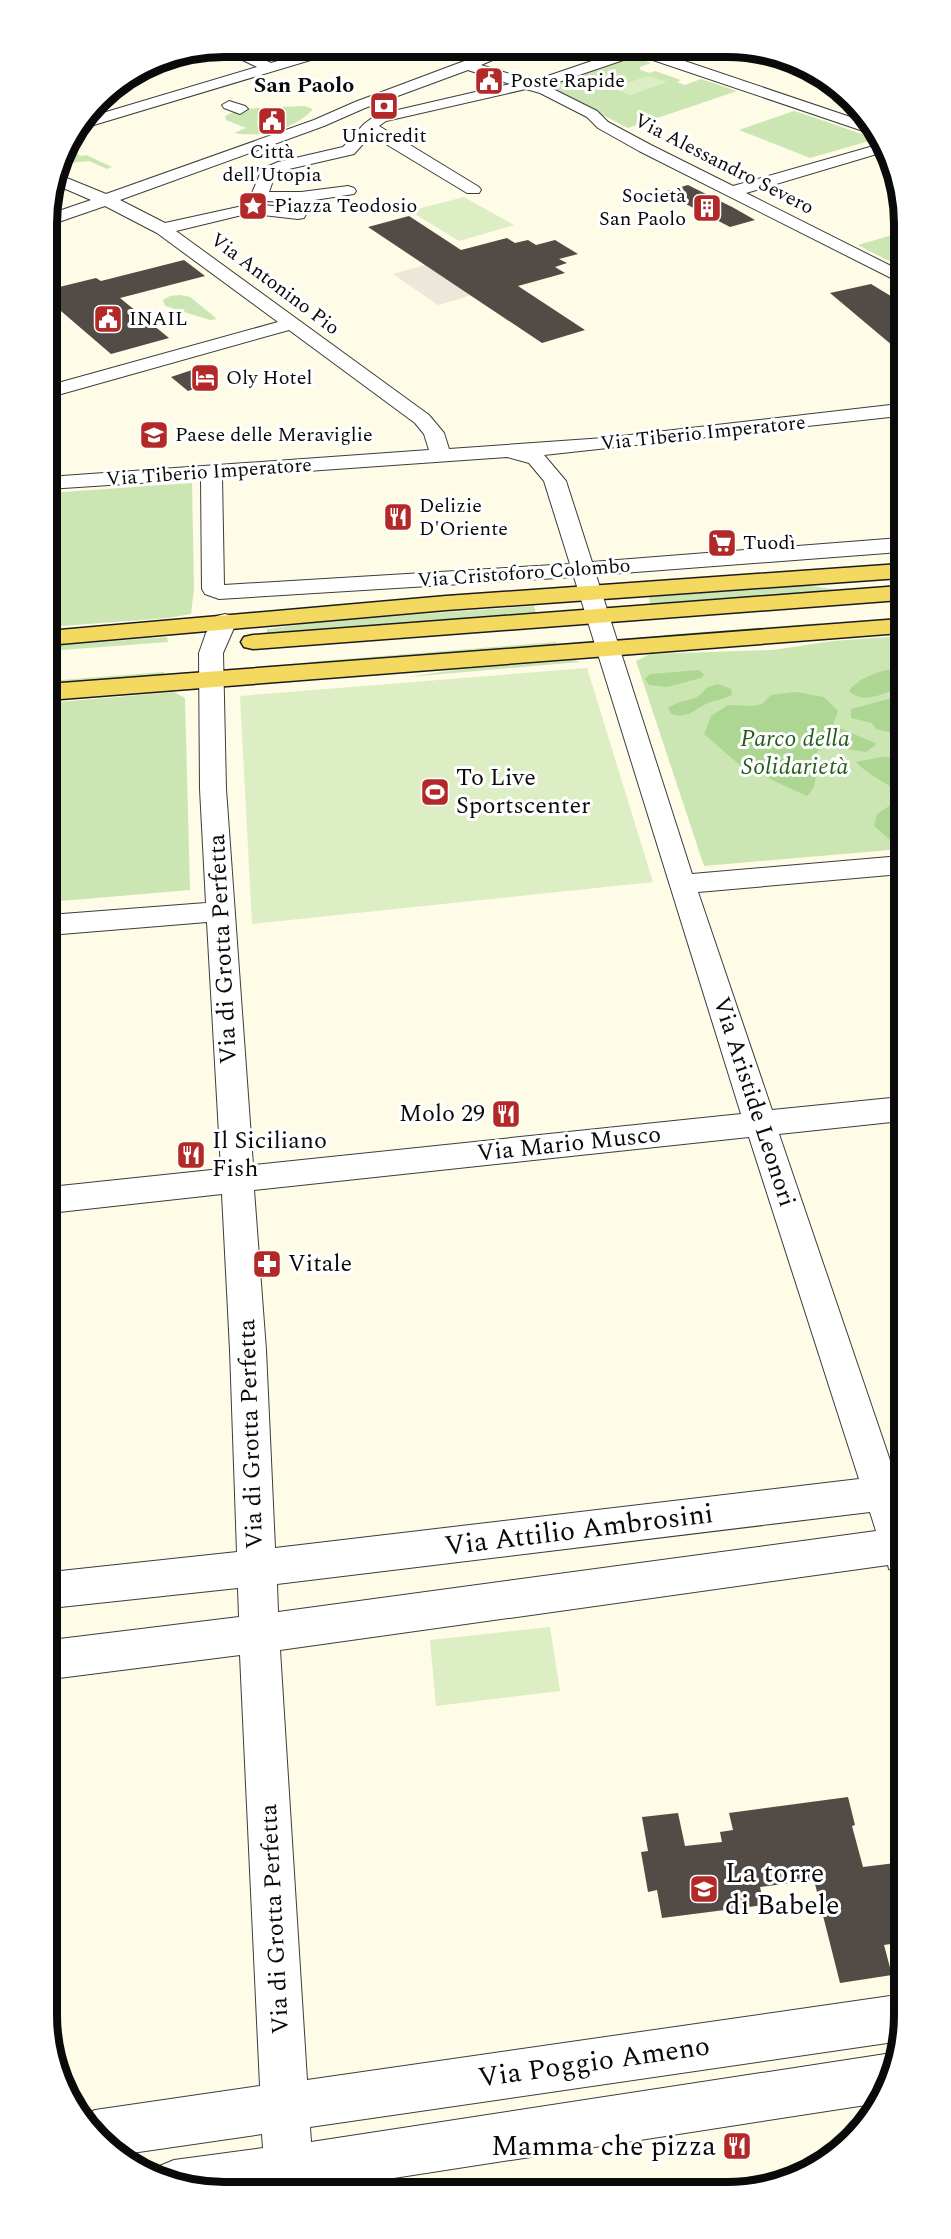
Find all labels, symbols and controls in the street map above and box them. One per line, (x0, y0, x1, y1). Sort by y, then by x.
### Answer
public building icon: Poste Rapide (473, 65, 505, 97)
place label: Poste Rapide (510, 66, 625, 96)
district label: San Paolo (254, 69, 354, 102)
bank icon: Unicredit (368, 90, 400, 122)
public building icon: Città dell'Utopia (256, 105, 288, 137)
street label: Via Alessandro Severo (629, 106, 819, 222)
place label: Unicredit (341, 121, 427, 151)
place label: Città dell'Utopia (223, 137, 322, 190)
place label: Società San Paolo (599, 181, 686, 234)
place icon: Piazza Teodosio (237, 190, 269, 222)
place label: Piazza Teodosio (274, 191, 417, 221)
building icon: Società San Paolo (691, 192, 723, 224)
street label: Via Antonino Pio (204, 225, 346, 343)
public building icon: INAIL (92, 303, 124, 335)
place label: INAIL (129, 304, 188, 334)
hotel icon: Oly Hotel (189, 362, 221, 394)
place label: Oly Hotel (226, 363, 312, 393)
street label: Via Tiberio Imperatore (599, 407, 807, 459)
school or university icon: Paese delle Meraviglie (138, 419, 170, 451)
place label: Paese delle Meraviglie (175, 420, 373, 450)
street label: Via Tiberio Imperatore (105, 450, 313, 494)
place label: Delizie D'Oriente (419, 491, 508, 544)
restaurant icon: Delizie D'Oriente (382, 501, 414, 533)
supermarket icon: Tuodì (706, 527, 738, 559)
place label: Tuodì (743, 528, 796, 558)
street label: Via Cristoforo Colombo (417, 551, 631, 595)
park label: Parco della Solidarietà (740, 721, 850, 785)
place label: To Live Sportscenter (456, 760, 591, 824)
sports icon: To Live Sportscenter (419, 776, 451, 808)
street label: Via di Grotta Perfetta (199, 833, 247, 1065)
street label: Via Aristide Leonori (703, 992, 805, 1212)
place label: Molo 29 (399, 1096, 485, 1132)
restaurant icon: Molo 29 (490, 1098, 522, 1130)
street label: Via Mario Musco (475, 1116, 663, 1172)
place label: Il Siciliano Fish (212, 1123, 327, 1187)
restaurant icon: Il Siciliano Fish (175, 1139, 207, 1171)
place label: Vitale (288, 1246, 352, 1282)
pharmacy icon: Vitale (251, 1248, 283, 1280)
street label: Via di Grotta Perfetta (229, 1318, 273, 1550)
street label: Via Attilio Ambrosini (442, 1492, 716, 1568)
street label: Via di Grotta Perfetta (251, 1803, 299, 2035)
place label: La torre di Babele (725, 1852, 840, 1927)
school or university icon: La torre di Babele (688, 1873, 720, 1905)
street label: Via Poggio Ameno (475, 2024, 713, 2100)
place label: Mamma che pizza (491, 2125, 716, 2168)
restaurant icon: Mamma che pizza (721, 2130, 753, 2162)

